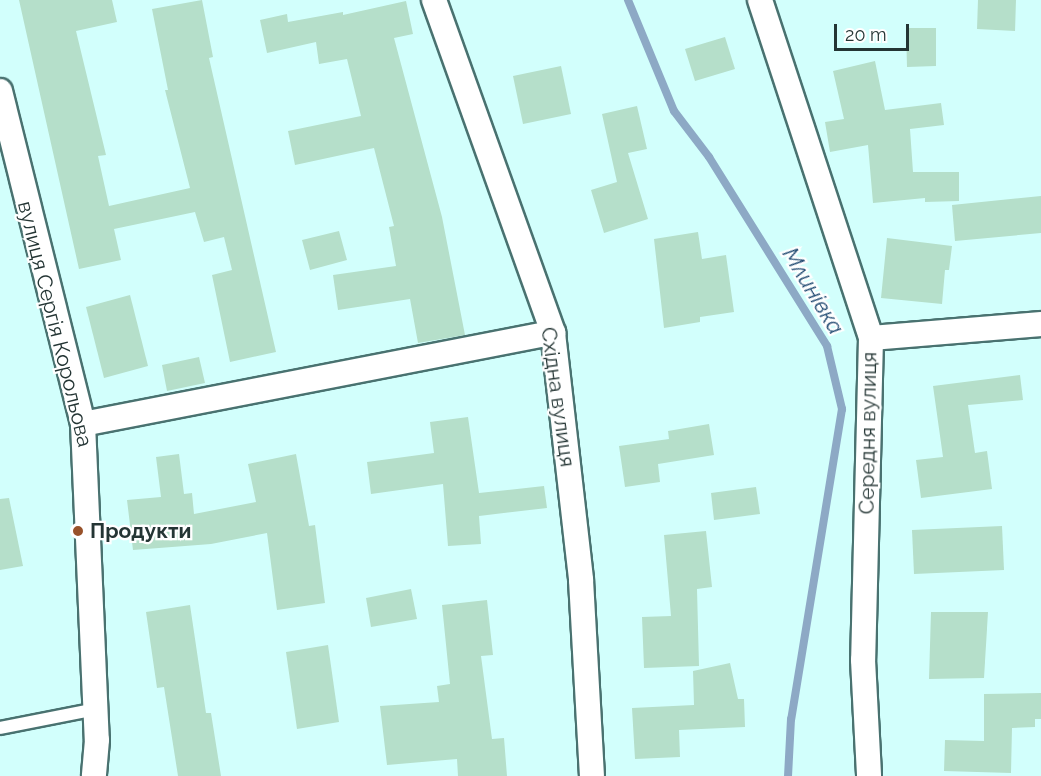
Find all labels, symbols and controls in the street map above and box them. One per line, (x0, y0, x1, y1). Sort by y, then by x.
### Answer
scale bar (837, 12, 912, 50)
text: 20 m (845, 24, 887, 45)
street label: вулиця Сергія Корольова (12, 198, 98, 450)
water label: Млинівка (777, 243, 849, 339)
street label: Східна вулиця (536, 325, 580, 469)
street label: Середня вулиця (854, 351, 882, 515)
place label: Продукти (90, 518, 191, 544)
marker: Продукти (71, 524, 85, 538)

